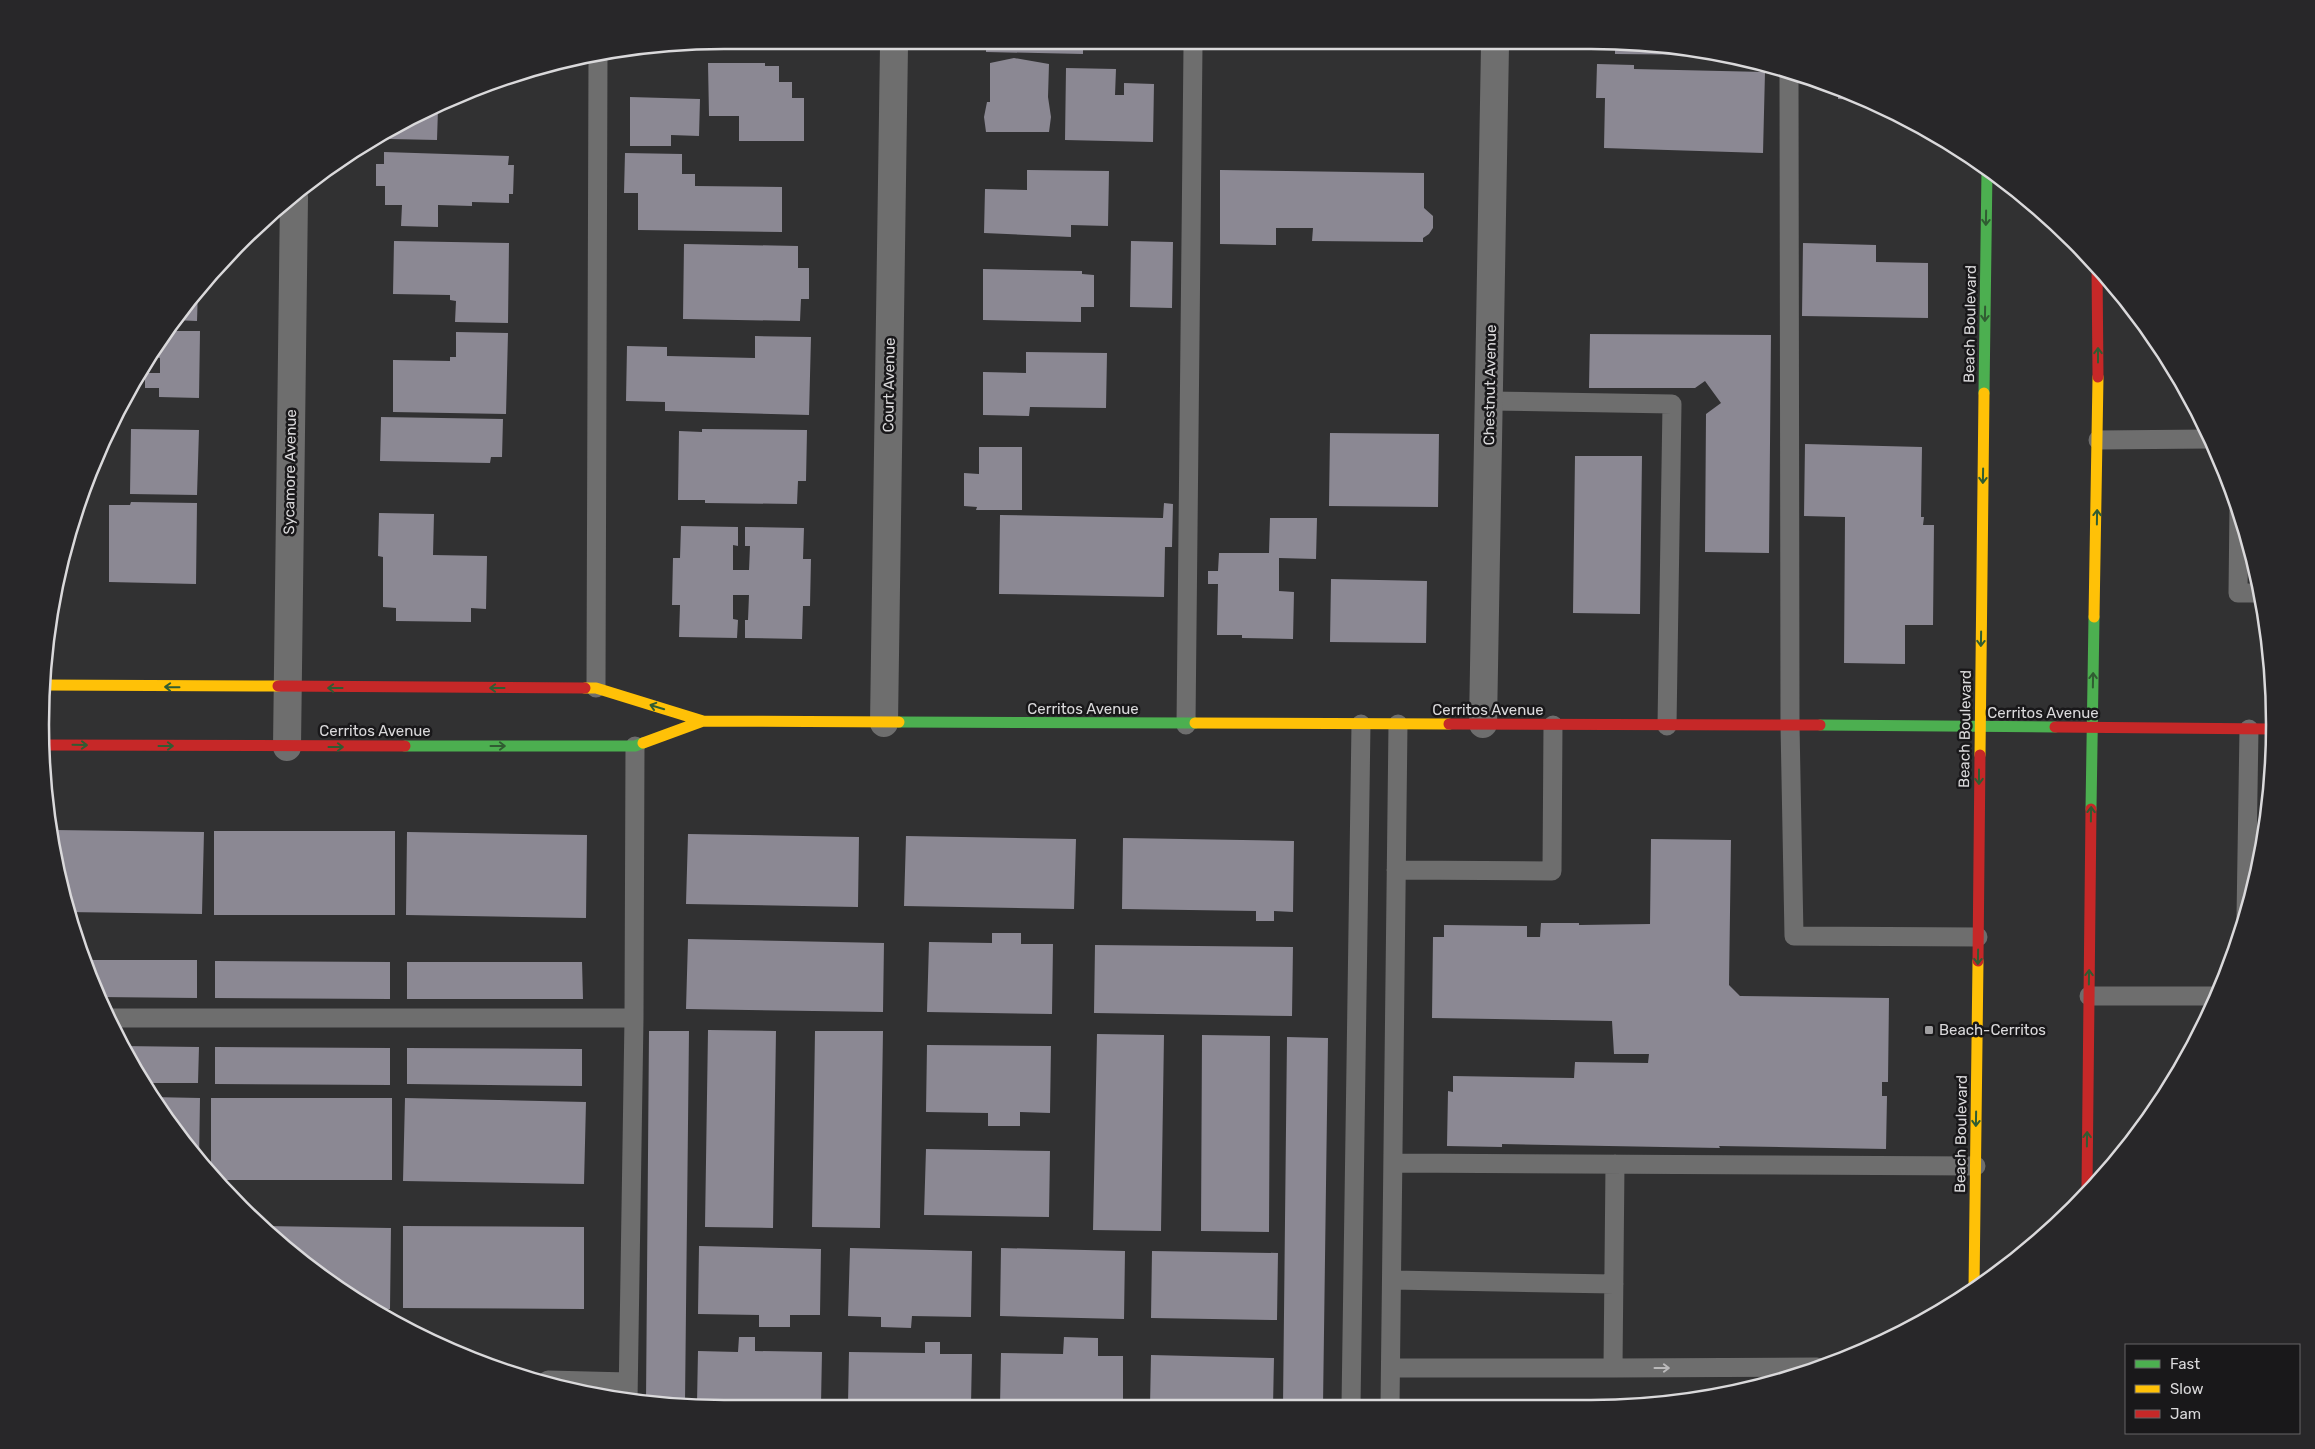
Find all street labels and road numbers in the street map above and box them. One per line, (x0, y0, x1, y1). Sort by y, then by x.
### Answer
street label: Beach Boulevard (1960, 265, 1980, 383)
street label: Chestnut Avenue (1480, 324, 1500, 446)
street label: Court Avenue (879, 337, 899, 433)
street label: Sycamore Avenue (280, 409, 300, 535)
street label: Beach Boulevard (1955, 670, 1975, 788)
street label: Cerritos Avenue (1027, 700, 1139, 718)
street label: Cerritos Avenue (1432, 701, 1544, 719)
street label: Cerritos Avenue (1987, 704, 2099, 722)
street label: Cerritos Avenue (319, 722, 431, 740)
street label: Beach Boulevard (1951, 1075, 1971, 1193)

